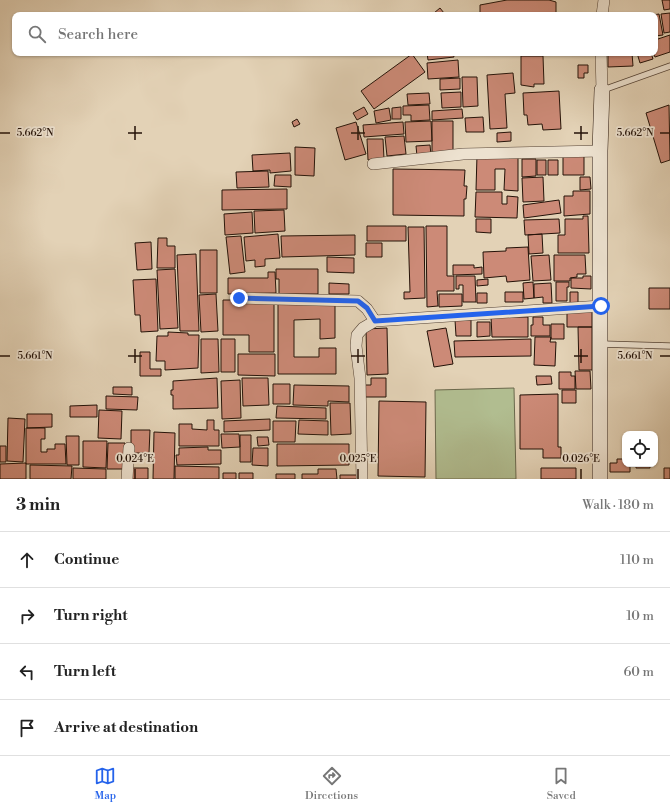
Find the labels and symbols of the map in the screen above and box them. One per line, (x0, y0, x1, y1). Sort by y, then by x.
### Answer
text: 5.662°N (17, 127, 54, 139)
text: 5.662°N (617, 127, 654, 139)
route end (230, 289, 248, 307)
route start (592, 297, 610, 315)
text: 5.661°N (18, 350, 53, 362)
text: 5.661°N (618, 350, 653, 362)
text: 0.024°E (116, 453, 154, 465)
text: 0.025°E (339, 453, 377, 465)
text: 0.026°E (562, 453, 600, 465)

